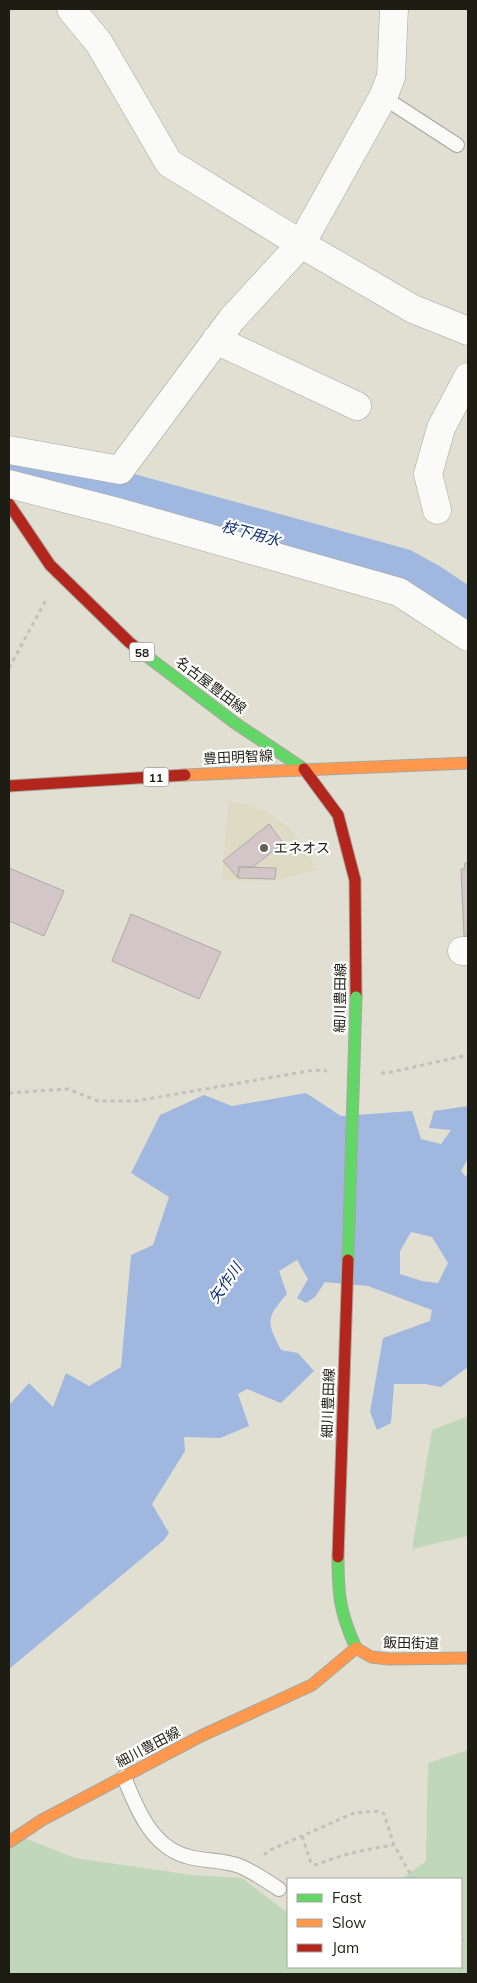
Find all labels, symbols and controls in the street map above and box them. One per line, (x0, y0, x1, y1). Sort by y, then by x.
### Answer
water label: 枝下用水 (220, 516, 284, 550)
road number: 58 (130, 642, 154, 662)
street label: 名古屋豊田線 (172, 653, 250, 717)
street label: 豊田明智線 (203, 746, 273, 768)
road number: 11 (144, 768, 168, 786)
place label: エネオス (274, 839, 330, 857)
marker: エネオス (258, 842, 270, 854)
street label: 細川豊田線 (330, 963, 350, 1033)
water label: 矢作川 (204, 1257, 247, 1307)
street label: 細川豊田線 (318, 1368, 338, 1438)
street label: 飯田街道 (383, 1634, 439, 1652)
street label: 細川豊田線 (113, 1723, 183, 1771)
legend (287, 1878, 462, 1968)
text: Fast (332, 1888, 362, 1907)
text: Slow (332, 1913, 366, 1932)
text: Jam (332, 1938, 359, 1957)

